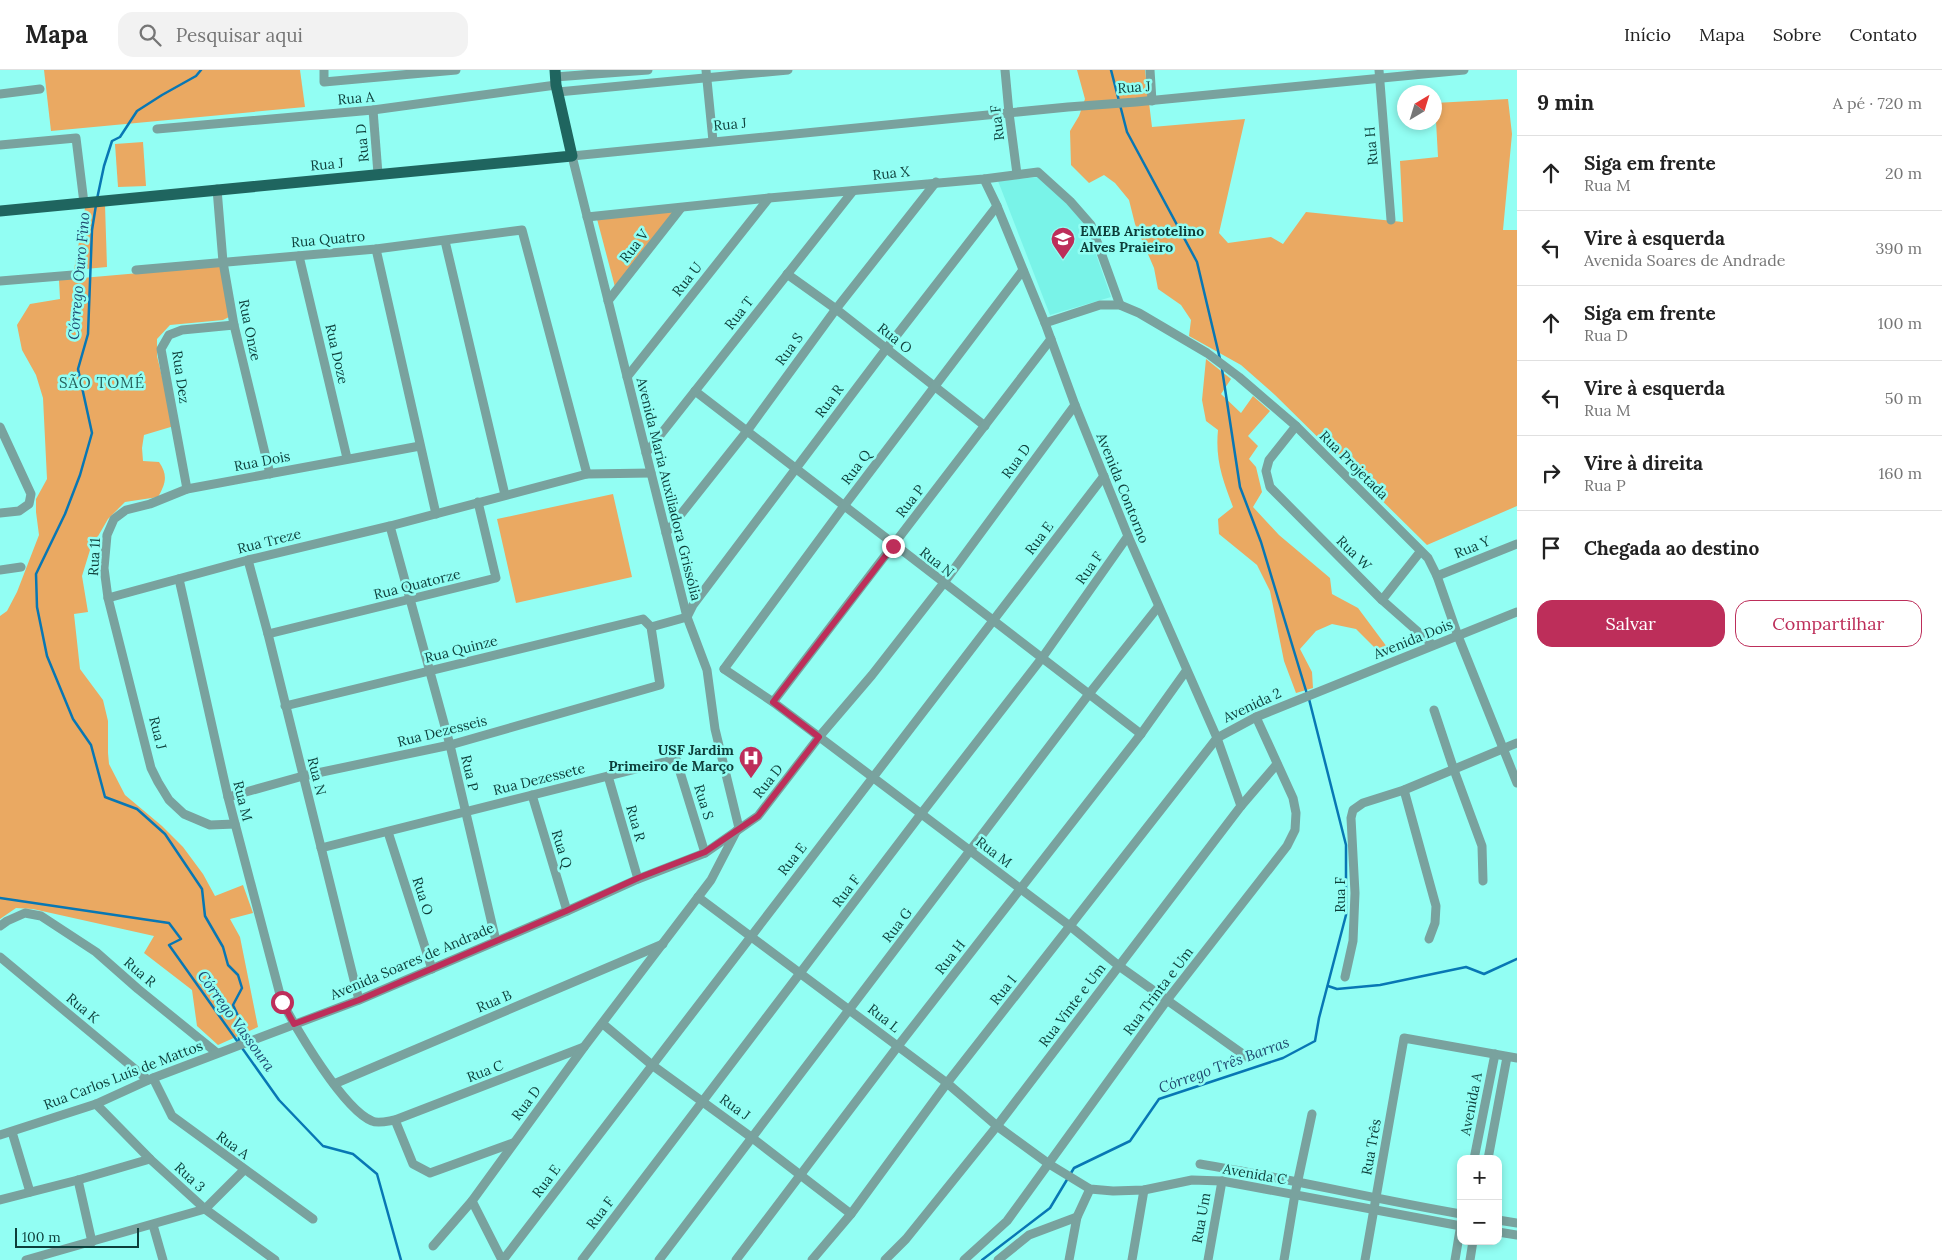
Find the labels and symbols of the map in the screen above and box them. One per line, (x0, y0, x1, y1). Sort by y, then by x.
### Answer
street label: Rua J (1117, 77, 1151, 97)
north arrow (1397, 85, 1442, 130)
street label: Rua A (337, 87, 375, 109)
street label: Rua F (986, 104, 1008, 142)
street label: Rua J (713, 114, 747, 134)
street label: Rua D (351, 123, 373, 163)
street label: Rua H (1360, 126, 1382, 166)
street label: Rua J (310, 154, 344, 174)
street label: Rua X (872, 162, 911, 184)
water label: Córrego Ouro Fino (63, 211, 94, 340)
place label: EMEB Aristotelino Alves Praieiro (1080, 222, 1204, 256)
street label: Rua V (615, 225, 653, 266)
school or university icon: EMEB Aristotelino Alves Praieiro (1050, 226, 1076, 260)
street label: Rua Quatro (290, 227, 366, 251)
street label: Rua U (668, 258, 706, 300)
street label: Rua T (721, 293, 758, 333)
street label: Rua Onze (235, 298, 265, 363)
street label: Rua O (874, 319, 916, 357)
street label: Rua Doze (321, 322, 353, 386)
street label: Rua S (771, 329, 807, 369)
street label: Rua Dez (168, 349, 194, 405)
district label: SÃO TOMÉ (59, 373, 145, 392)
street label: Avenida Maria Auxiliadora Grissólia (632, 375, 705, 602)
street label: Rua R (811, 381, 847, 421)
street label: Rua Projetada (1316, 427, 1392, 503)
street label: Avenida Contorno (1092, 429, 1153, 546)
street label: Rua D (997, 440, 1035, 482)
street label: Rua Q (837, 446, 875, 488)
street label: Rua Dois (232, 447, 292, 475)
street label: Rua P (892, 481, 929, 521)
street label: Rua E (1021, 518, 1057, 558)
street label: Rua Treze (235, 524, 303, 558)
street label: Rua Y (1452, 531, 1494, 562)
street label: Rua W (1333, 532, 1376, 575)
route end (882, 535, 905, 558)
street label: Rua 11 (84, 537, 104, 577)
street label: Rua N (916, 543, 958, 581)
street label: Rua F (1071, 548, 1107, 588)
street label: Rua Quatorze (372, 564, 463, 603)
street label: Avenida Dois (1370, 615, 1455, 663)
street label: Rua Quinze (423, 631, 500, 667)
street label: Avenida 2 (1219, 684, 1284, 727)
street label: Rua Dezesseis (395, 711, 489, 751)
street label: Rua J (145, 715, 171, 751)
place label: USF Jardim Primeiro de Março (608, 741, 734, 775)
hospital icon: USF Jardim Primeiro de Março (738, 745, 764, 779)
street label: Rua P (457, 753, 483, 793)
street label: Rua N (304, 755, 330, 797)
street label: Rua Dezessete (491, 759, 587, 799)
street label: Rua D (749, 760, 787, 802)
street label: Rua M (229, 779, 257, 823)
street label: Rua S (690, 782, 718, 822)
street label: Rua R (622, 803, 650, 843)
street label: Rua Q (548, 828, 576, 870)
street label: Rua M (972, 832, 1016, 872)
street label: Rua E (774, 839, 811, 879)
street label: Rua F (828, 871, 864, 911)
street label: Rua O (408, 875, 438, 917)
street label: Rua F (1331, 877, 1349, 913)
street label: Rua G (878, 904, 916, 946)
street label: Avenida Soares de Andrade (326, 918, 497, 1004)
street label: Rua H (931, 936, 969, 978)
street label: Rua Trinta e Um (1119, 943, 1197, 1039)
street label: Rua R (120, 953, 160, 991)
street label: Rua Vinte e Um (1035, 959, 1110, 1050)
water label: Córrego Vassoura (194, 967, 280, 1075)
street label: Rua I (986, 972, 1020, 1008)
street label: Rua B (474, 985, 515, 1016)
street label: Rua K (63, 989, 104, 1027)
route start (271, 991, 294, 1014)
street label: Rua L (864, 1000, 904, 1036)
water label: Córrego Três Barras (1156, 1032, 1292, 1097)
street label: Rua Carlos Luís de Mattos (41, 1036, 205, 1114)
street label: Rua C (464, 1056, 506, 1086)
street label: Avenida A (1456, 1071, 1486, 1138)
street label: Rua D (507, 1082, 545, 1124)
street label: Rua J (716, 1090, 754, 1124)
street label: Rua Três (1357, 1117, 1385, 1177)
street label: Rua A (213, 1127, 253, 1163)
street label: Rua 3 (171, 1158, 209, 1196)
street label: Avenida C (1221, 1159, 1289, 1189)
street label: Rua E (528, 1161, 564, 1201)
street label: Rua Um (1188, 1191, 1214, 1245)
street label: Rua F (582, 1193, 618, 1233)
scale bar (15, 1225, 139, 1248)

